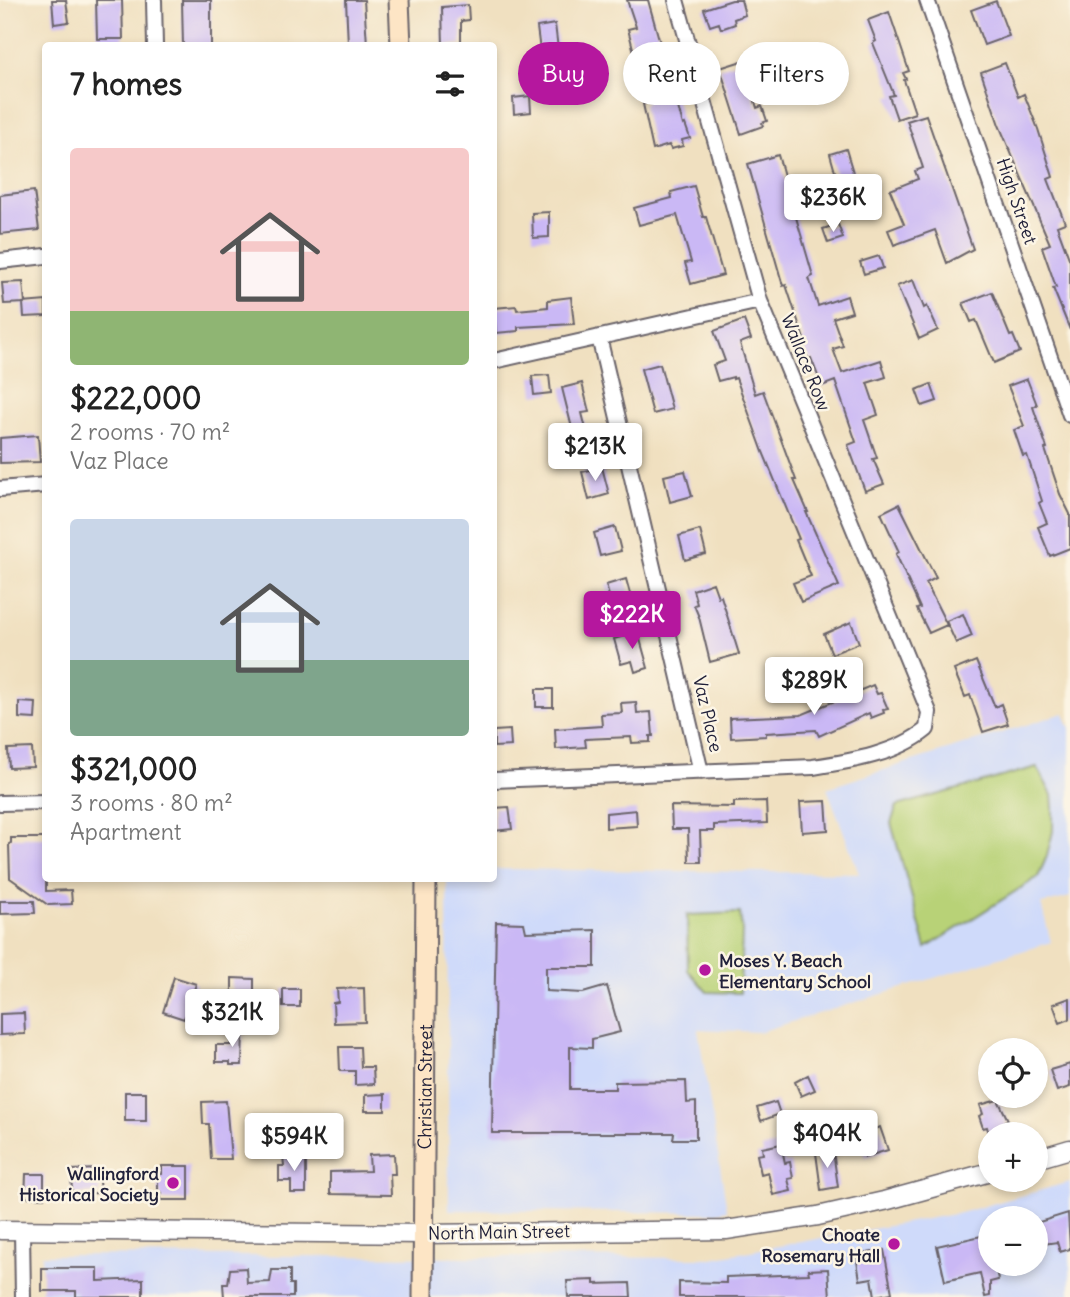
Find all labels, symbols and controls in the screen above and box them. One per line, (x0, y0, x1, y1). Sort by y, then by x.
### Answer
chip: Buy (518, 42, 609, 105)
chip: Rent (623, 42, 721, 105)
chip: Filters (735, 42, 849, 105)
text: 7 homes (70, 65, 182, 103)
icon: filters (431, 65, 469, 103)
street label: High Street (992, 155, 1042, 247)
pin: $236K (784, 174, 882, 234)
text: $236K (800, 182, 866, 211)
icon: home (207, 194, 333, 320)
street label: Wallace Row (776, 310, 836, 414)
text: $222,000 (70, 379, 201, 417)
text: 2 rooms · 70 m² (70, 417, 230, 446)
pin: $213K (546, 424, 644, 483)
text: $213K (564, 431, 626, 460)
text: Vaz Place (70, 446, 169, 475)
icon: home (207, 565, 333, 691)
pin: $222K (583, 592, 681, 651)
text: $222K (600, 599, 664, 628)
pin: $289K (765, 658, 863, 717)
text: $289K (781, 665, 847, 694)
street label: Vaz Place (688, 674, 728, 754)
text: $321,000 (70, 750, 198, 788)
text: 3 rooms · 80 m² (70, 788, 233, 817)
text: Apartment (70, 817, 182, 846)
place label: Moses Y. Beach Elementary School (719, 949, 871, 993)
marker: Moses Y. Beach Elementary School (697, 962, 713, 978)
pin: $321K (183, 990, 281, 1049)
text: $321K (201, 997, 263, 1026)
street label: Christian Street (413, 1024, 436, 1150)
map controls (978, 1038, 1048, 1276)
button: locate (978, 1038, 1048, 1108)
pin: $404K (778, 1110, 876, 1170)
pin: $594K (245, 1114, 343, 1173)
text: $404K (793, 1118, 861, 1147)
text: $594K (261, 1121, 327, 1150)
button: + (978, 1122, 1048, 1192)
place label: Wallingford Historical Society (19, 1162, 159, 1206)
marker: Wallingford Historical Society (165, 1175, 181, 1191)
button: − (978, 1206, 1048, 1276)
street label: North Main Street (428, 1219, 570, 1245)
place label: Choate Rosemary Hall (762, 1223, 880, 1267)
marker: Choate Rosemary Hall (886, 1236, 902, 1252)

